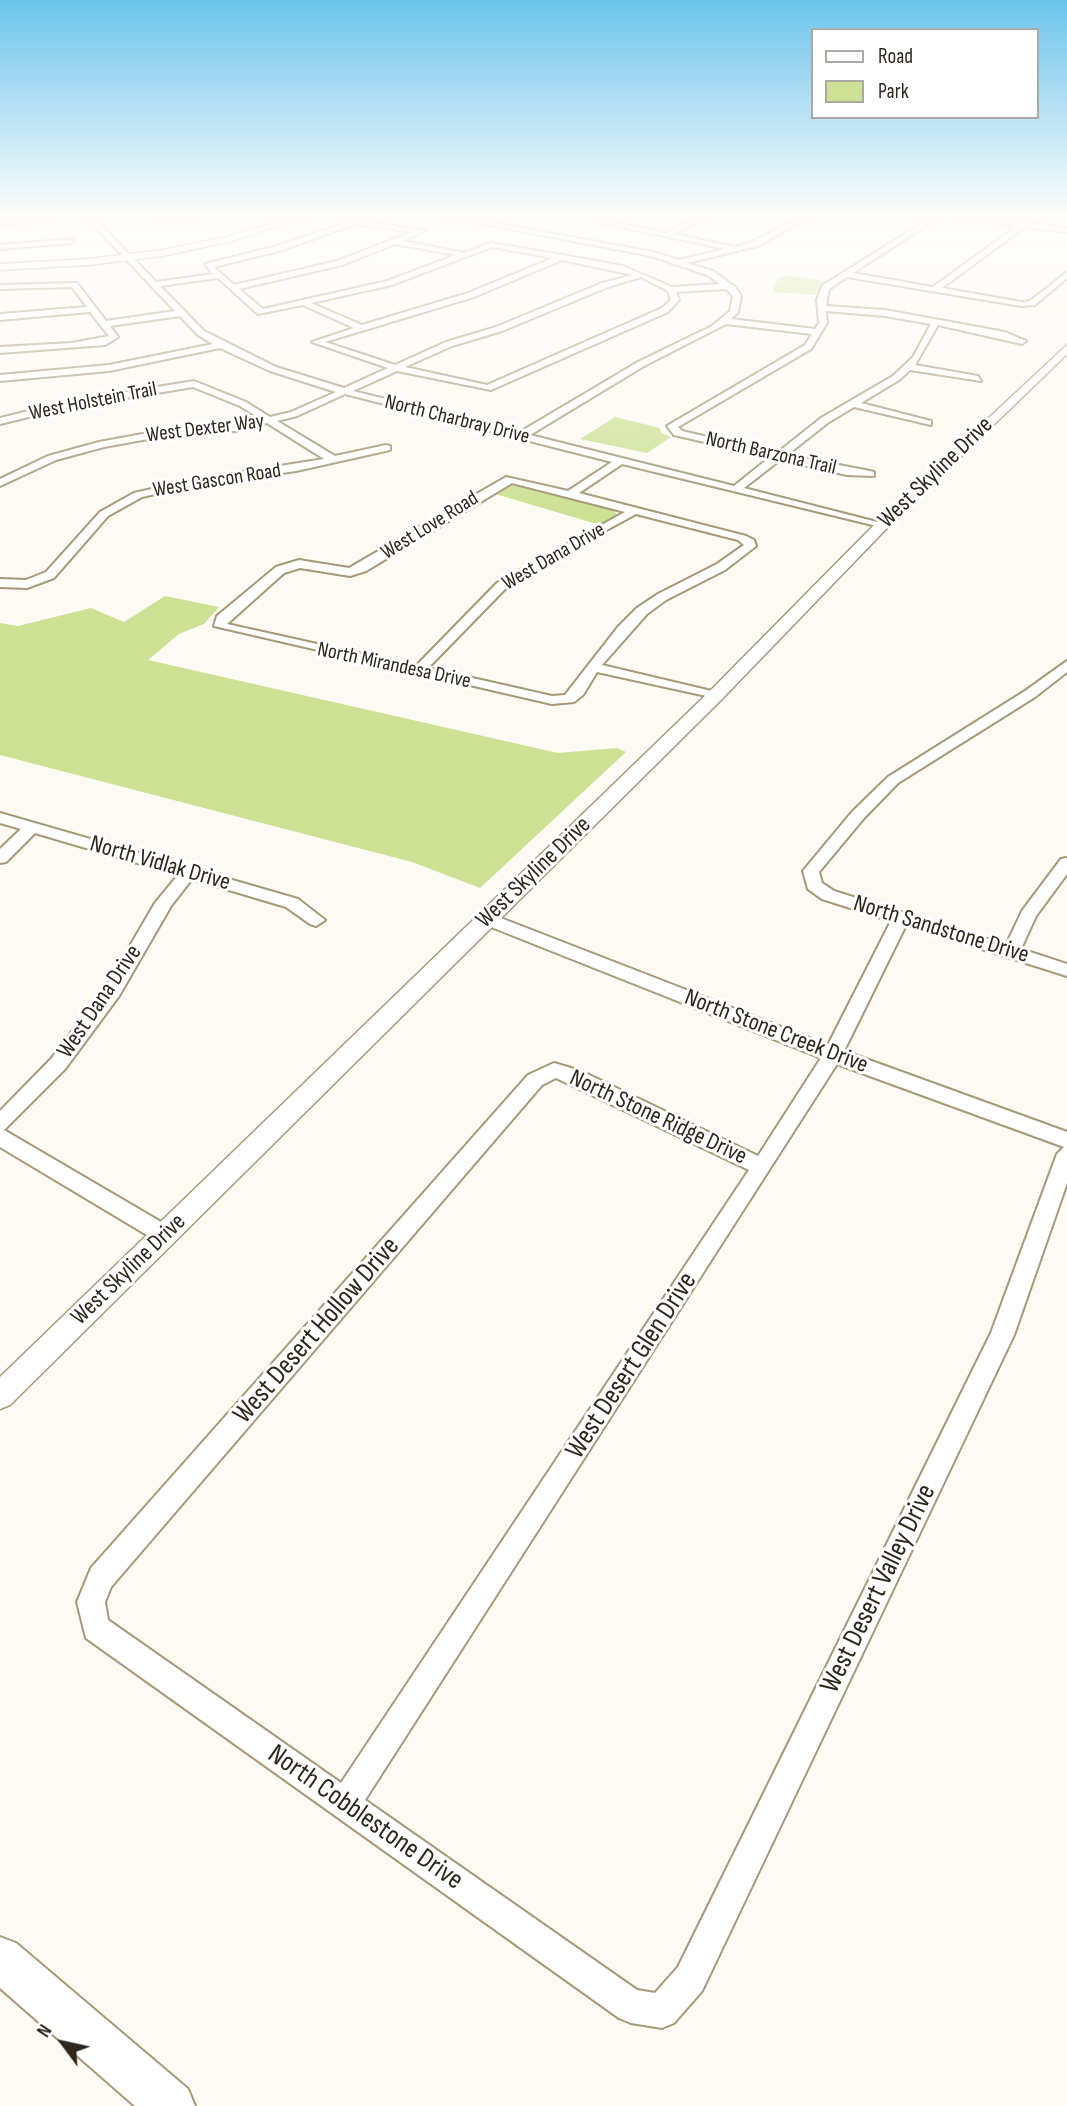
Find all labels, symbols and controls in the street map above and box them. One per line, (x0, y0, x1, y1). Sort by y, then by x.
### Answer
legend (811, 28, 1039, 119)
text: Road (878, 44, 913, 69)
text: Park (878, 79, 909, 104)
street label: West Holstein Trail (27, 377, 159, 427)
street label: North Charbray Drive (382, 390, 532, 450)
street label: West Dexter Way (145, 409, 265, 449)
street label: West Skyline Drive (873, 411, 999, 535)
street label: North Barzona Trail (703, 427, 839, 481)
street label: West Gascon Road (151, 458, 283, 504)
street label: West Love Road (377, 486, 483, 566)
street label: West Dana Drive (498, 517, 610, 597)
street label: North Mirandesa Drive (315, 637, 473, 695)
street label: West Skyline Drive (471, 811, 597, 935)
street label: North Vidlak Drive (87, 830, 233, 898)
street label: North Sandstone Drive (850, 890, 1032, 970)
street label: West Dana Drive (52, 940, 148, 1064)
street label: North Stone Creek Drive (680, 984, 872, 1080)
street label: North Stone Ridge Drive (565, 1064, 751, 1172)
street label: West Skyline Drive (66, 1208, 192, 1332)
street label: West Desert Hollow Drive (227, 1231, 407, 1431)
street label: West Desert Glen Drive (559, 1266, 705, 1466)
street label: West Desert Valley Drive (814, 1479, 944, 1699)
street label: North Cobblestone Drive (261, 1738, 469, 1898)
north arrow (28, 2008, 98, 2078)
text: N (33, 2021, 57, 2042)

